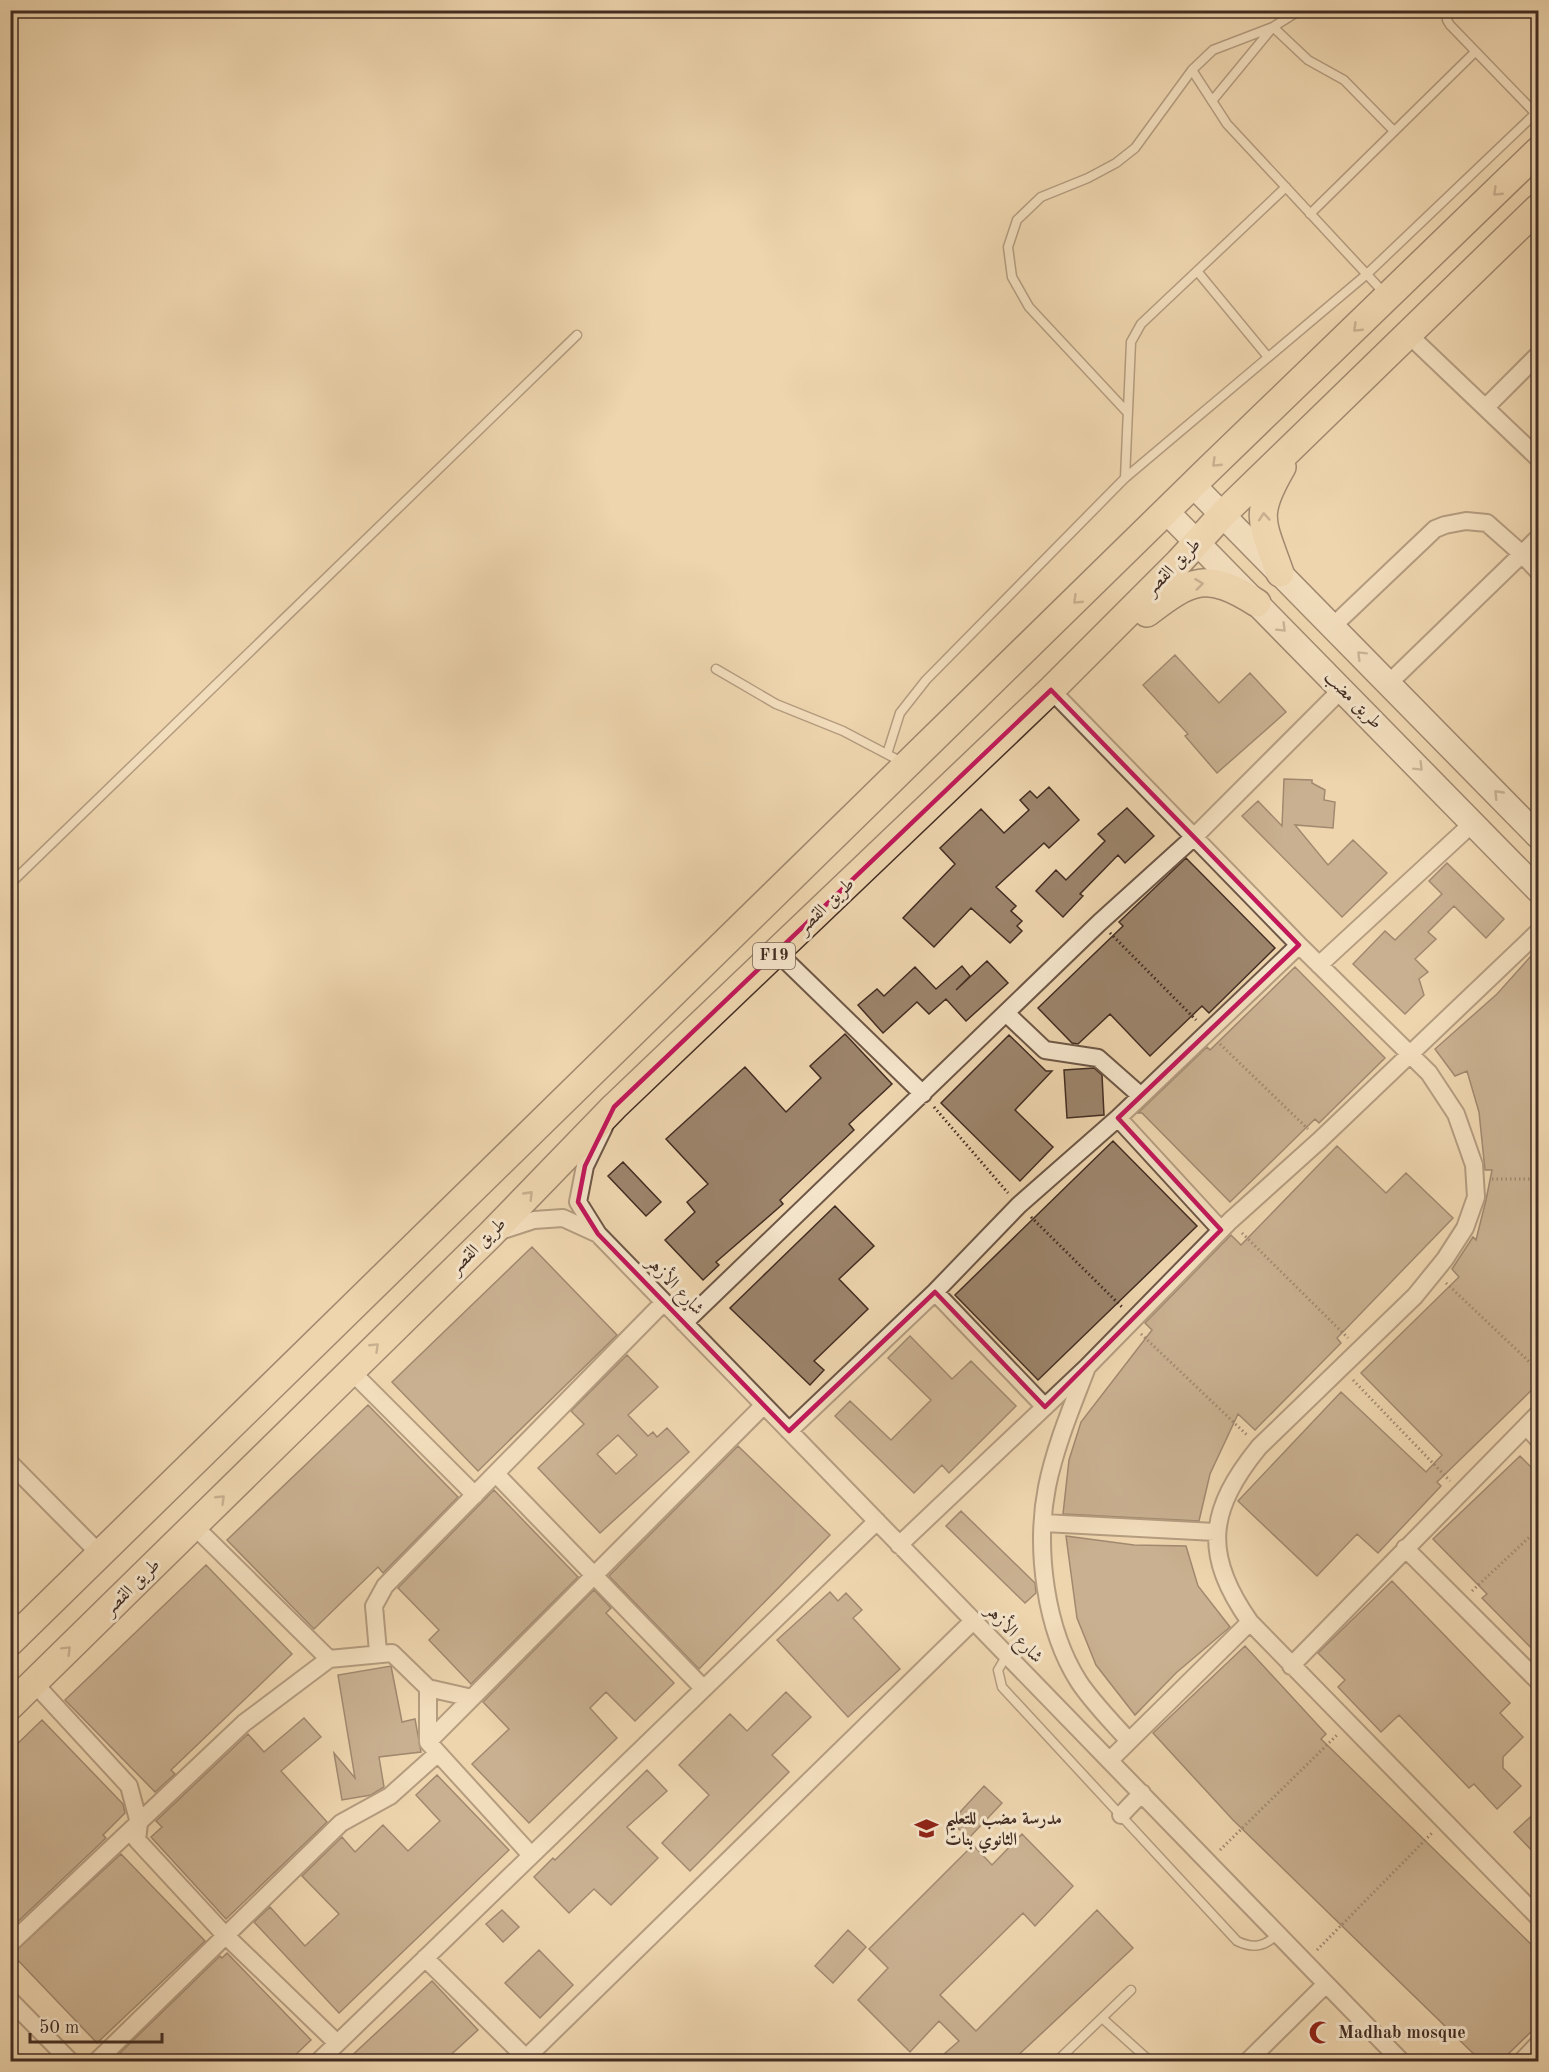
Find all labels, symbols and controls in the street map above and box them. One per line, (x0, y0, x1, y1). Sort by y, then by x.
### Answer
one-way arrow (1493, 185, 1504, 196)
one-way arrow (1353, 321, 1363, 332)
one-way arrow (1212, 455, 1223, 466)
one-way arrow (1257, 512, 1270, 521)
street label: طريق القصر (1140, 535, 1206, 602)
one-way arrow (1194, 578, 1203, 591)
one-way arrow (1073, 592, 1084, 603)
one-way arrow (1274, 621, 1285, 632)
one-way arrow (1357, 652, 1368, 663)
street label: طريق مضب (1319, 668, 1385, 734)
one-way arrow (1411, 759, 1422, 770)
one-way arrow (1494, 791, 1505, 802)
street label: طريق القصر (793, 875, 859, 940)
road number: F19 (753, 943, 795, 969)
one-way arrow (521, 1192, 532, 1203)
street label: طريق القصر (445, 1215, 511, 1280)
street label: شارع الأزهر (638, 1248, 711, 1322)
one-way arrow (368, 1344, 379, 1355)
one-way arrow (214, 1495, 225, 1506)
street label: طريق القصر (99, 1556, 165, 1621)
street label: شارع الأزهر (977, 1596, 1050, 1670)
one-way arrow (61, 1646, 71, 1657)
place label: مدرسة مضب للتعليم الثانوي بنات (945, 1810, 1062, 1854)
school or university icon: مدرسة مضب للتعليم الثانوي بنات (914, 1816, 940, 1842)
scale bar (30, 2006, 162, 2044)
text: 50 m (39, 2019, 79, 2037)
mosque icon: Madhab mosque (1307, 2020, 1333, 2046)
place label: Madhab mosque (1338, 2024, 1466, 2042)

